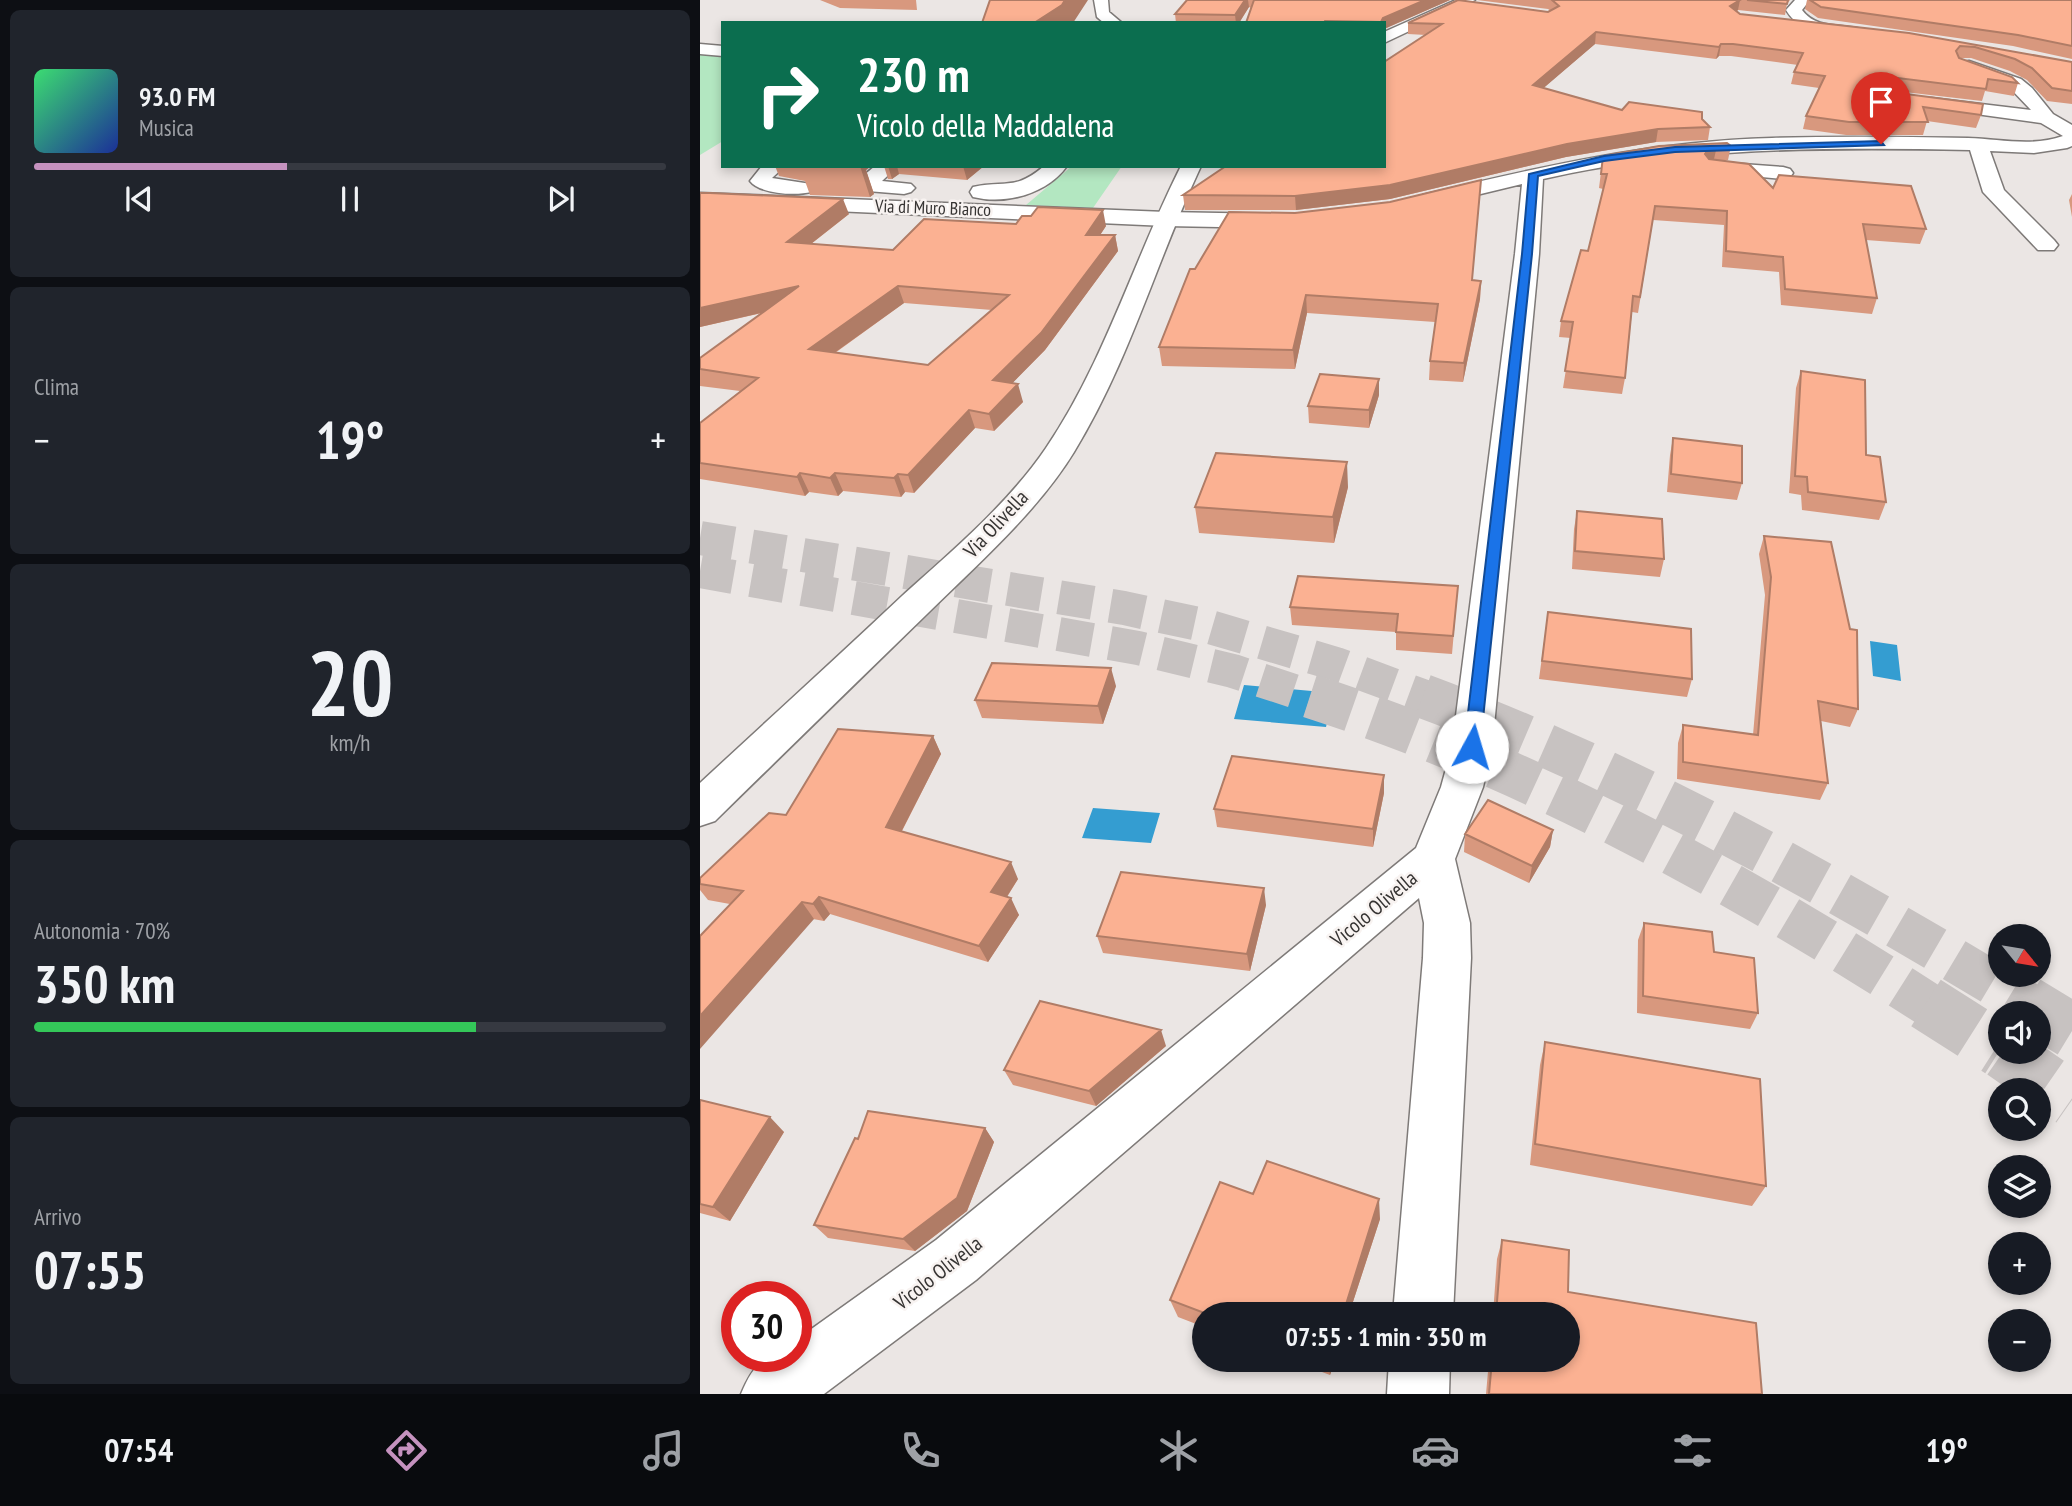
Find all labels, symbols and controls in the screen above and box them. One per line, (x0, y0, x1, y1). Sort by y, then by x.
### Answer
text: 230 m (857, 42, 970, 106)
icon: right (742, 49, 833, 140)
pin (1851, 72, 1911, 144)
text: 93.0 FM (139, 80, 215, 113)
icon: arrive (1862, 83, 1900, 121)
text: Vicolo della Maddalena (857, 104, 1114, 146)
text: Musica (139, 113, 194, 142)
icon: previous (120, 180, 158, 218)
icon: pause (331, 180, 369, 218)
icon: next (542, 180, 580, 218)
street label: Via di Muro Bianco (874, 194, 992, 221)
text: Clima (34, 372, 79, 401)
text: 19° (316, 406, 384, 473)
text: − (34, 415, 50, 464)
text: + (650, 415, 666, 464)
street label: Via Olivella (957, 484, 1034, 564)
text: 20 (307, 623, 394, 741)
position arrow (1435, 710, 1509, 784)
text: km/h (330, 728, 370, 757)
street label: Vicolo Olivella (1324, 865, 1423, 953)
text: Autonomia · 70% (34, 916, 170, 945)
north arrow (1988, 924, 2051, 987)
map controls (1988, 924, 2051, 1372)
text: 350 km (34, 950, 175, 1017)
button: sound (1988, 1001, 2051, 1064)
button: search (1988, 1078, 2051, 1141)
button: layers (1988, 1155, 2051, 1218)
text: Arrivo (34, 1202, 81, 1231)
street label: Vicolo Olivella (887, 1230, 987, 1316)
button: + (1988, 1232, 2051, 1295)
text: 07:55 (34, 1236, 146, 1303)
speed limit sign: 30 (721, 1281, 812, 1372)
button: − (1988, 1309, 2051, 1372)
text: 07:55 · 1 min · 350 m (1286, 1320, 1486, 1353)
icon: directions (382, 1426, 431, 1475)
icon: music (639, 1426, 688, 1475)
icon: phone (896, 1426, 945, 1475)
icon: climate (1154, 1426, 1203, 1475)
icon: car (1411, 1426, 1460, 1475)
icon: filters (1668, 1426, 1717, 1475)
text: 07:54 (104, 1429, 173, 1471)
text: 19° (1926, 1429, 1968, 1471)

